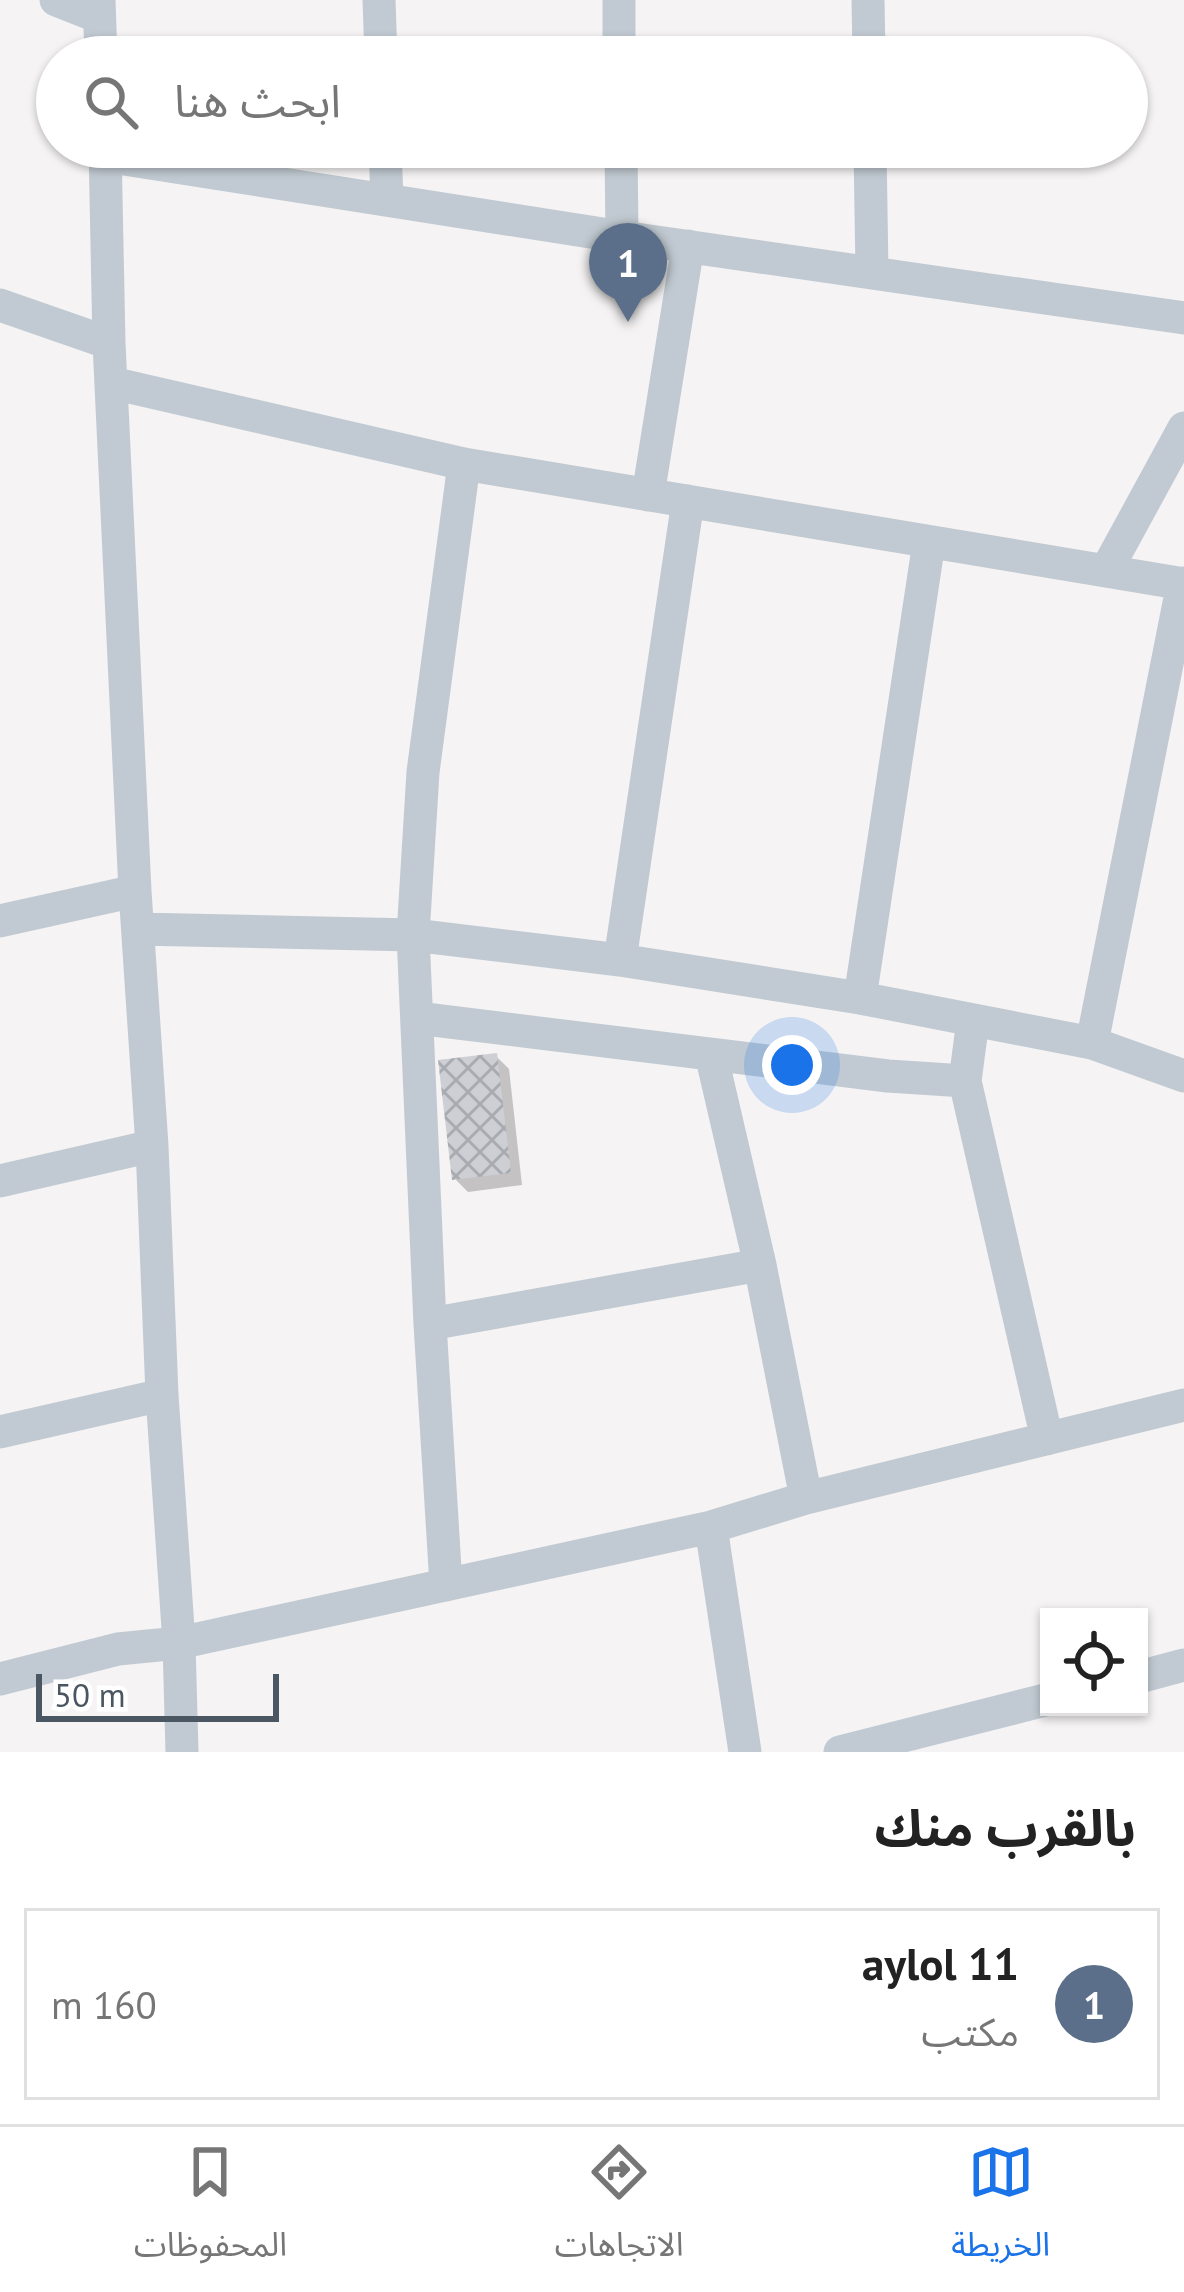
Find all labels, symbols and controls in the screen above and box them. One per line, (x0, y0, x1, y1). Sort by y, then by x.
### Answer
search box (36, 36, 1148, 168)
icon: search (78, 69, 144, 135)
text: ابحث هنا (174, 71, 341, 129)
pin: 1 (589, 223, 667, 322)
your location (762, 1035, 822, 1095)
map controls (1040, 1608, 1148, 1716)
button: locate (1040, 1608, 1148, 1716)
scale bar (36, 1668, 279, 1721)
text: 50 m (54, 1673, 126, 1716)
text: بالقرب منك (874, 1794, 1136, 1860)
text: 11 aylol (862, 1934, 1019, 1992)
text: 160 m (51, 1979, 157, 2030)
text: 1 (1083, 1979, 1105, 2030)
text: مكتب (922, 2006, 1019, 2057)
tab: المحفوظات (134, 2139, 287, 2280)
tab: الاتجاهات (555, 2139, 684, 2280)
tab: الخريطة (951, 2139, 1050, 2280)

